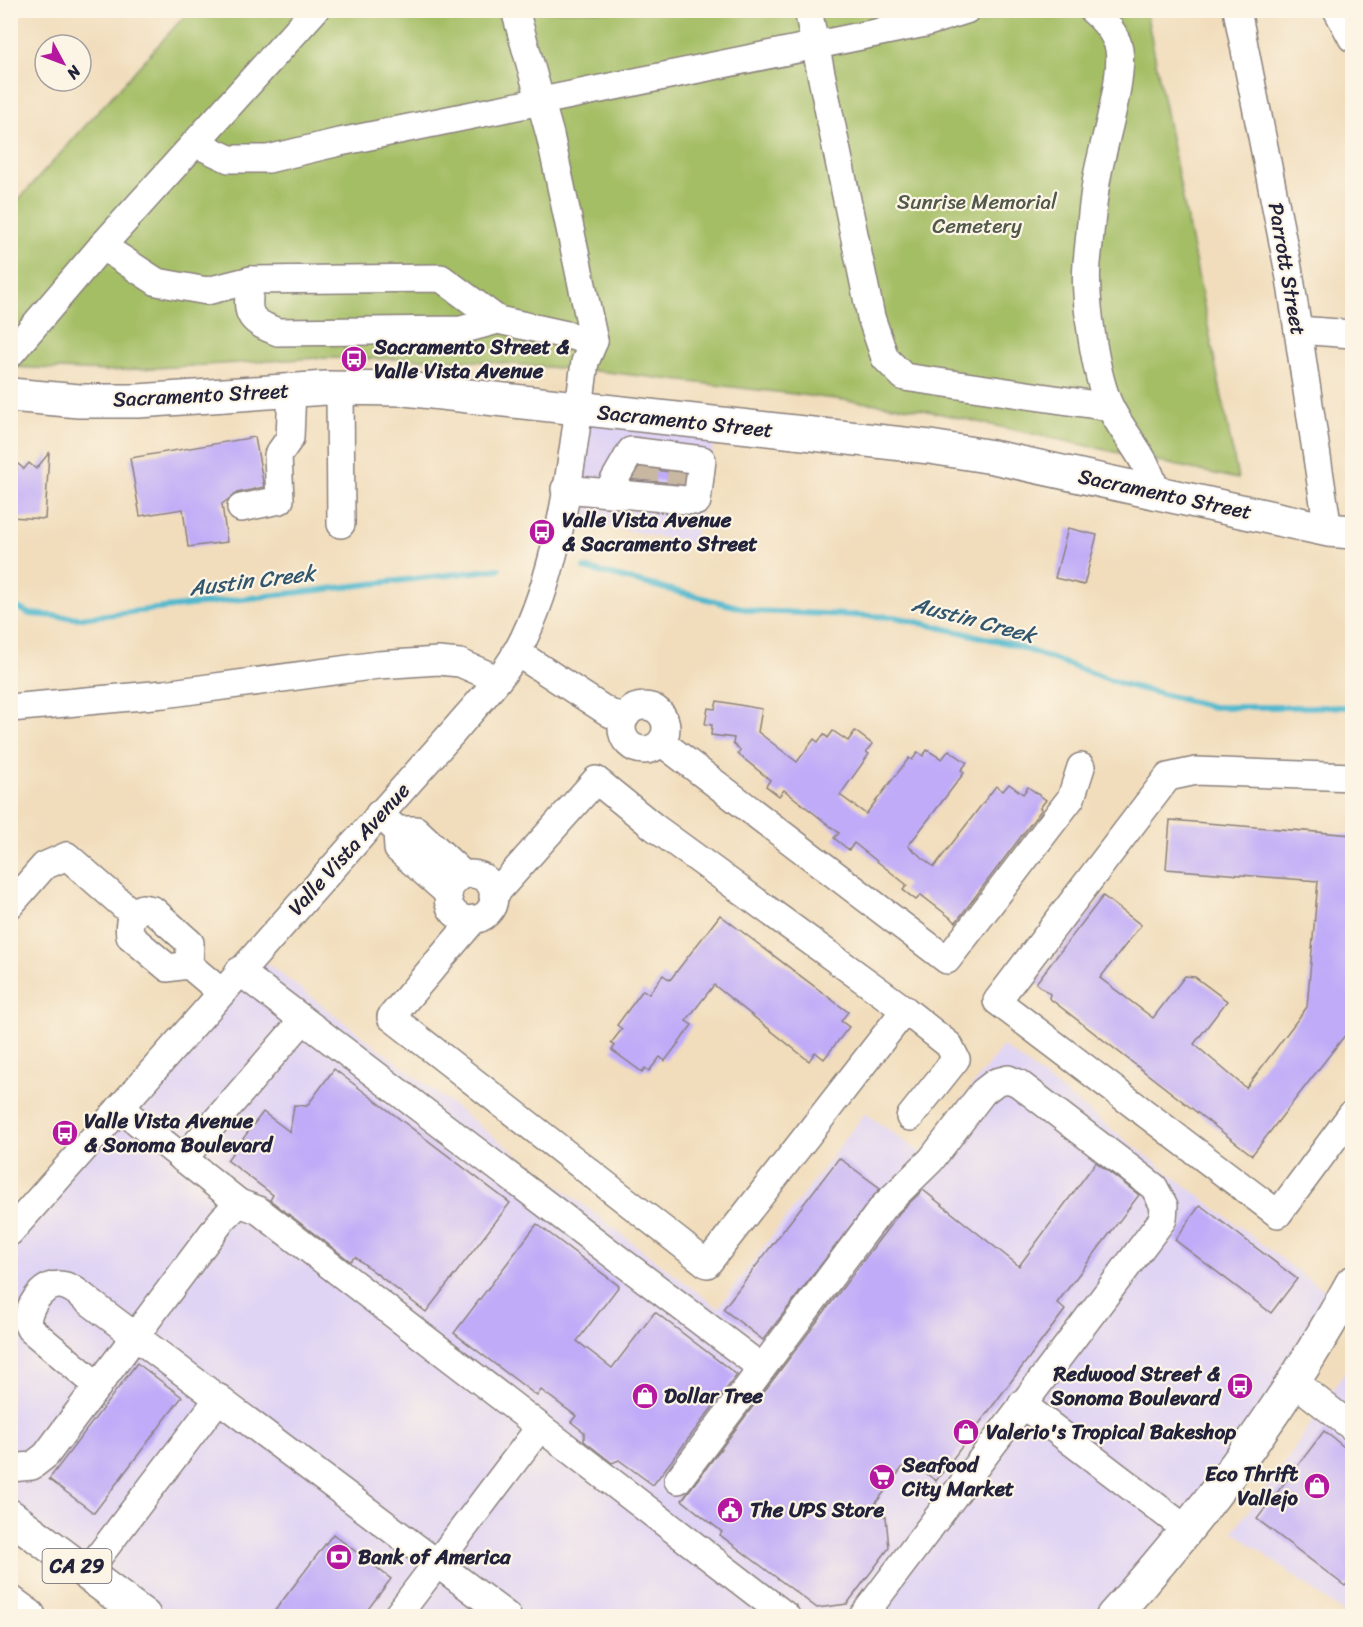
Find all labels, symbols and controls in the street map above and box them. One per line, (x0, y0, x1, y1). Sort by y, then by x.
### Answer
north arrow (33, 33, 93, 93)
text: N (59, 58, 89, 87)
park label: Sunrise Memorial Cemetery (897, 183, 1058, 245)
street label: Parrott Street (1257, 200, 1317, 338)
place label: Sacramento Street & Valle Vista Avenue (373, 328, 570, 390)
bus stop icon: Sacramento Street & Valle Vista Avenue (339, 344, 369, 374)
street label: Sacramento Street (112, 371, 290, 419)
street label: Sacramento Street (595, 393, 775, 449)
street label: Sacramento Street (1075, 457, 1255, 531)
place label: Valle Vista Avenue & Sacramento Street (562, 501, 758, 563)
bus stop icon: Valle Vista Avenue & Sacramento Street (527, 517, 557, 547)
water label: Austin Creek (186, 553, 320, 608)
water label: Austin Creek (907, 584, 1043, 655)
street label: Valle Vista Avenue (278, 773, 420, 925)
place label: Valle Vista Avenue & Sonoma Boulevard (84, 1102, 274, 1164)
bus stop icon: Valle Vista Avenue & Sonoma Boulevard (50, 1118, 80, 1148)
place label: Redwood Street & Sonoma Boulevard (1050, 1355, 1222, 1417)
bus stop icon: Redwood Street & Sonoma Boulevard (1225, 1371, 1255, 1401)
place label: Dollar Tree (664, 1377, 763, 1415)
shop icon: Dollar Tree (630, 1381, 660, 1411)
place label: Valerio's Tropical Bakeshop (986, 1413, 1237, 1451)
shop icon: Valerio's Tropical Bakeshop (951, 1417, 981, 1447)
place label: Seafood City Market (901, 1446, 1015, 1508)
place label: Eco Thrift Vallejo (1205, 1455, 1299, 1517)
supermarket icon: Seafood City Market (867, 1462, 897, 1492)
shop icon: Eco Thrift Vallejo (1302, 1471, 1332, 1501)
place label: The UPS Store (750, 1491, 884, 1529)
public building icon: The UPS Store (715, 1495, 745, 1525)
place label: Bank of America (358, 1538, 512, 1576)
bank icon: Bank of America (324, 1542, 354, 1572)
road number: CA 29 (42, 1549, 112, 1583)

